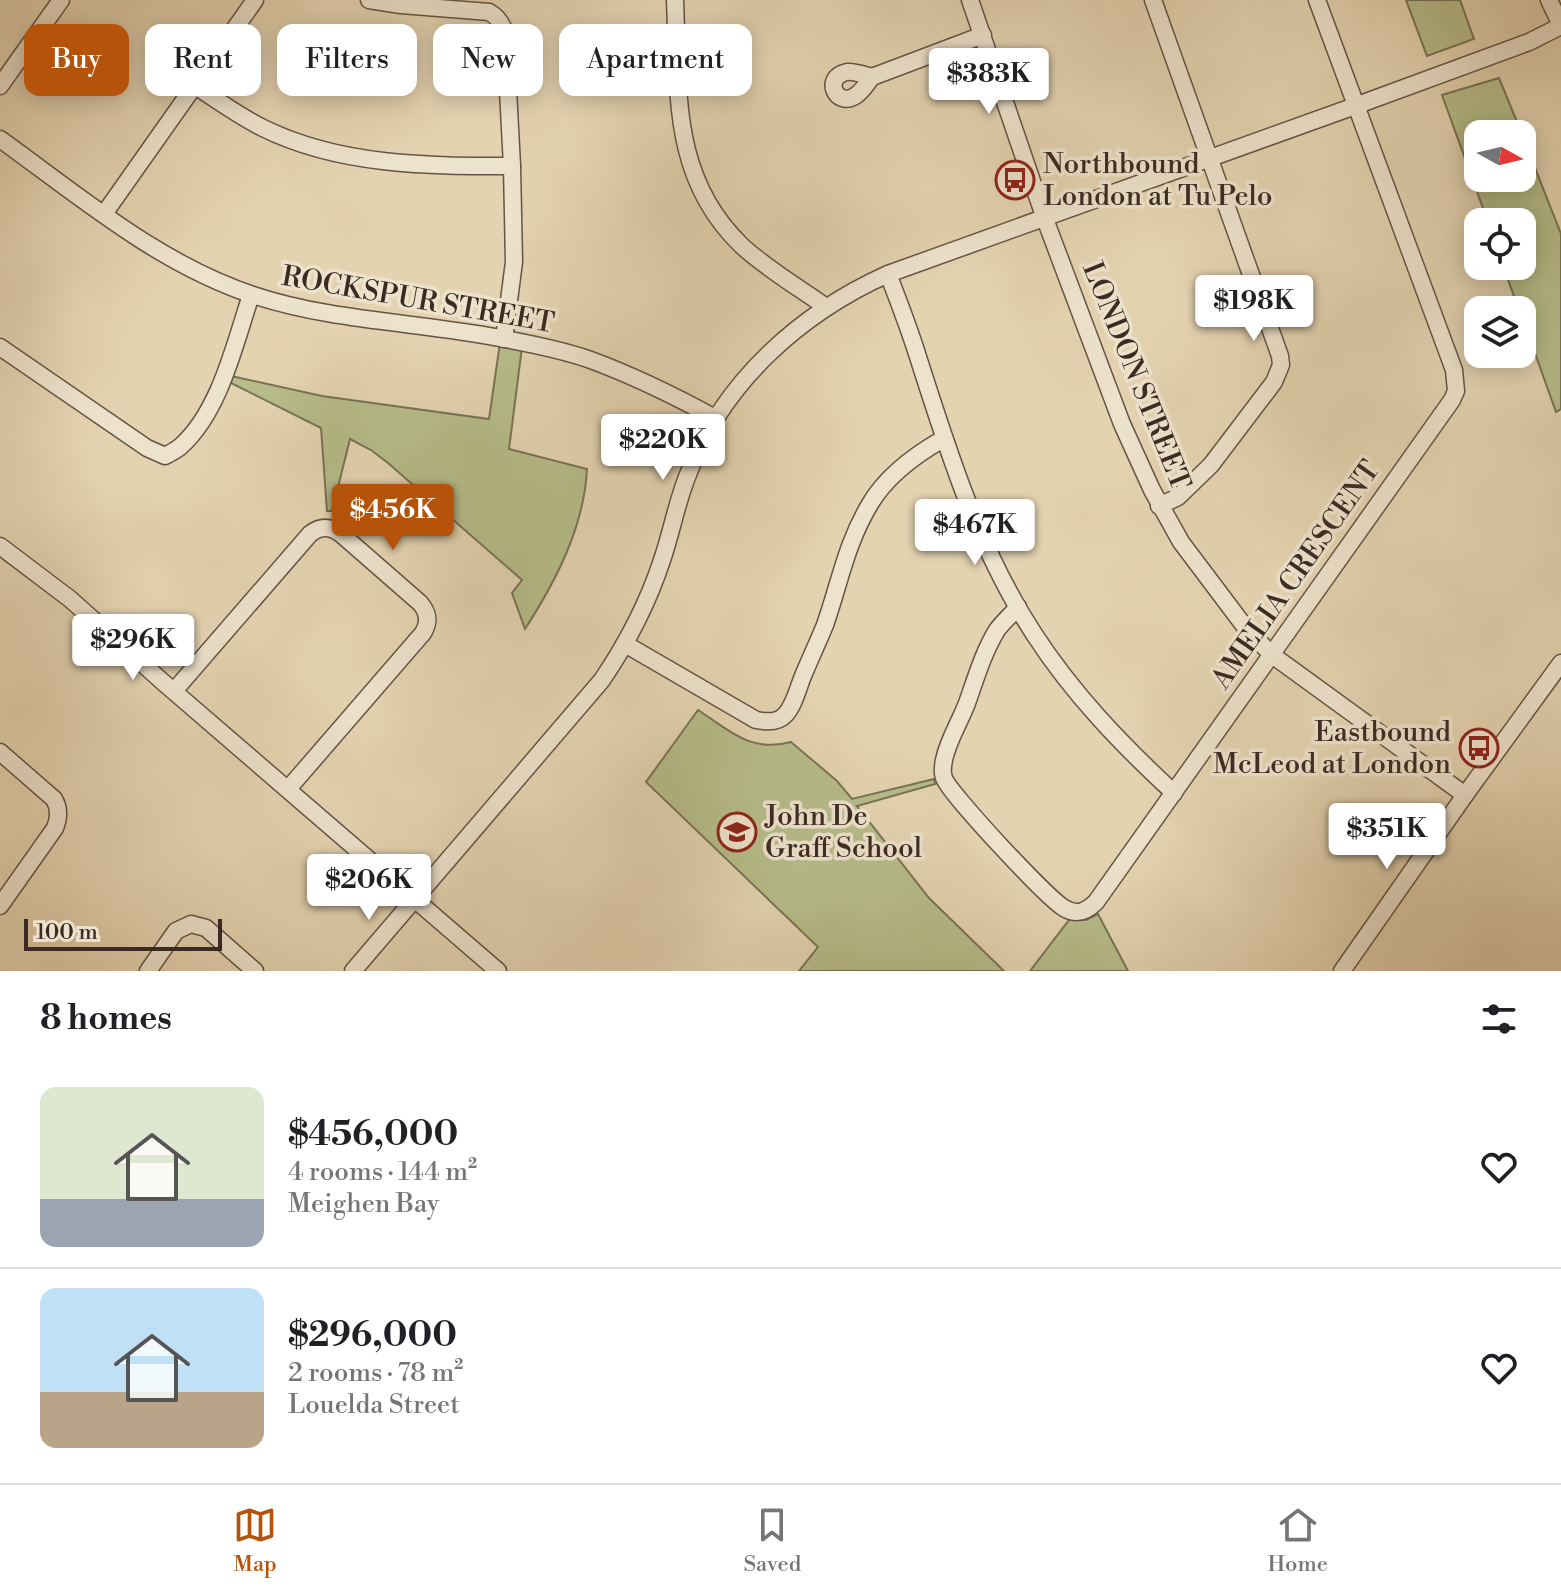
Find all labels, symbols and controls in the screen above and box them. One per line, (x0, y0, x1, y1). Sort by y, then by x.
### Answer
chip: Buy (24, 24, 129, 96)
chip: Rent (145, 24, 261, 96)
chip: Filters (277, 24, 417, 96)
chip: New (433, 24, 543, 96)
chip: Apartment (559, 24, 752, 96)
pin: $383K (933, 48, 1045, 116)
text: $383K (947, 58, 1031, 90)
north arrow (1464, 120, 1536, 192)
map controls (1464, 120, 1536, 368)
place label: Northbound London at Tu Pelo (1043, 147, 1273, 214)
bus stop icon: Northbound London at Tu Pelo (994, 159, 1036, 201)
button: locate (1464, 208, 1536, 280)
street label: LONDON STREET (1074, 257, 1198, 495)
street label: ROCKSPUR STREET (279, 259, 557, 341)
pin: $198K (1198, 275, 1310, 343)
text: $198K (1213, 285, 1295, 317)
button: layers (1464, 296, 1536, 368)
pin: $220K (607, 414, 719, 482)
text: $220K (619, 424, 707, 456)
street label: AMELIA CRESCENT (1203, 454, 1388, 697)
pin: $456K (337, 484, 449, 552)
text: $456K (350, 494, 436, 526)
pin: $467K (919, 499, 1031, 567)
text: $467K (933, 509, 1017, 541)
pin: $296K (77, 614, 189, 682)
text: $296K (90, 624, 176, 656)
place label: Eastbound McLeod at London (1213, 715, 1451, 782)
bus stop icon: Eastbound McLeod at London (1458, 727, 1500, 769)
place label: John De Graff School (764, 799, 922, 866)
pin: $351K (1331, 803, 1443, 871)
school or university icon: John De Graff School (716, 811, 758, 853)
text: $351K (1347, 813, 1427, 845)
pin: $206K (313, 854, 425, 922)
text: $206K (325, 864, 413, 896)
scale bar (24, 915, 222, 951)
text: 100 m (36, 919, 98, 946)
icon: filters (1477, 997, 1521, 1041)
text: 8 homes (40, 998, 172, 1040)
text: $456,000 (288, 1114, 458, 1156)
icon: home (104, 1119, 200, 1215)
icon: heart (1477, 1145, 1521, 1189)
text: 4 rooms · 144 m² (288, 1156, 477, 1188)
text: Meighen Bay (288, 1188, 440, 1220)
text: $296,000 (288, 1315, 457, 1357)
icon: home (104, 1320, 200, 1416)
icon: heart (1477, 1346, 1521, 1390)
text: 2 rooms · 78 m² (288, 1357, 463, 1389)
text: Louelda Street (288, 1389, 459, 1421)
tab: Map (233, 1503, 277, 1578)
tab: Saved (743, 1503, 801, 1578)
tab: Home (1267, 1503, 1328, 1578)

